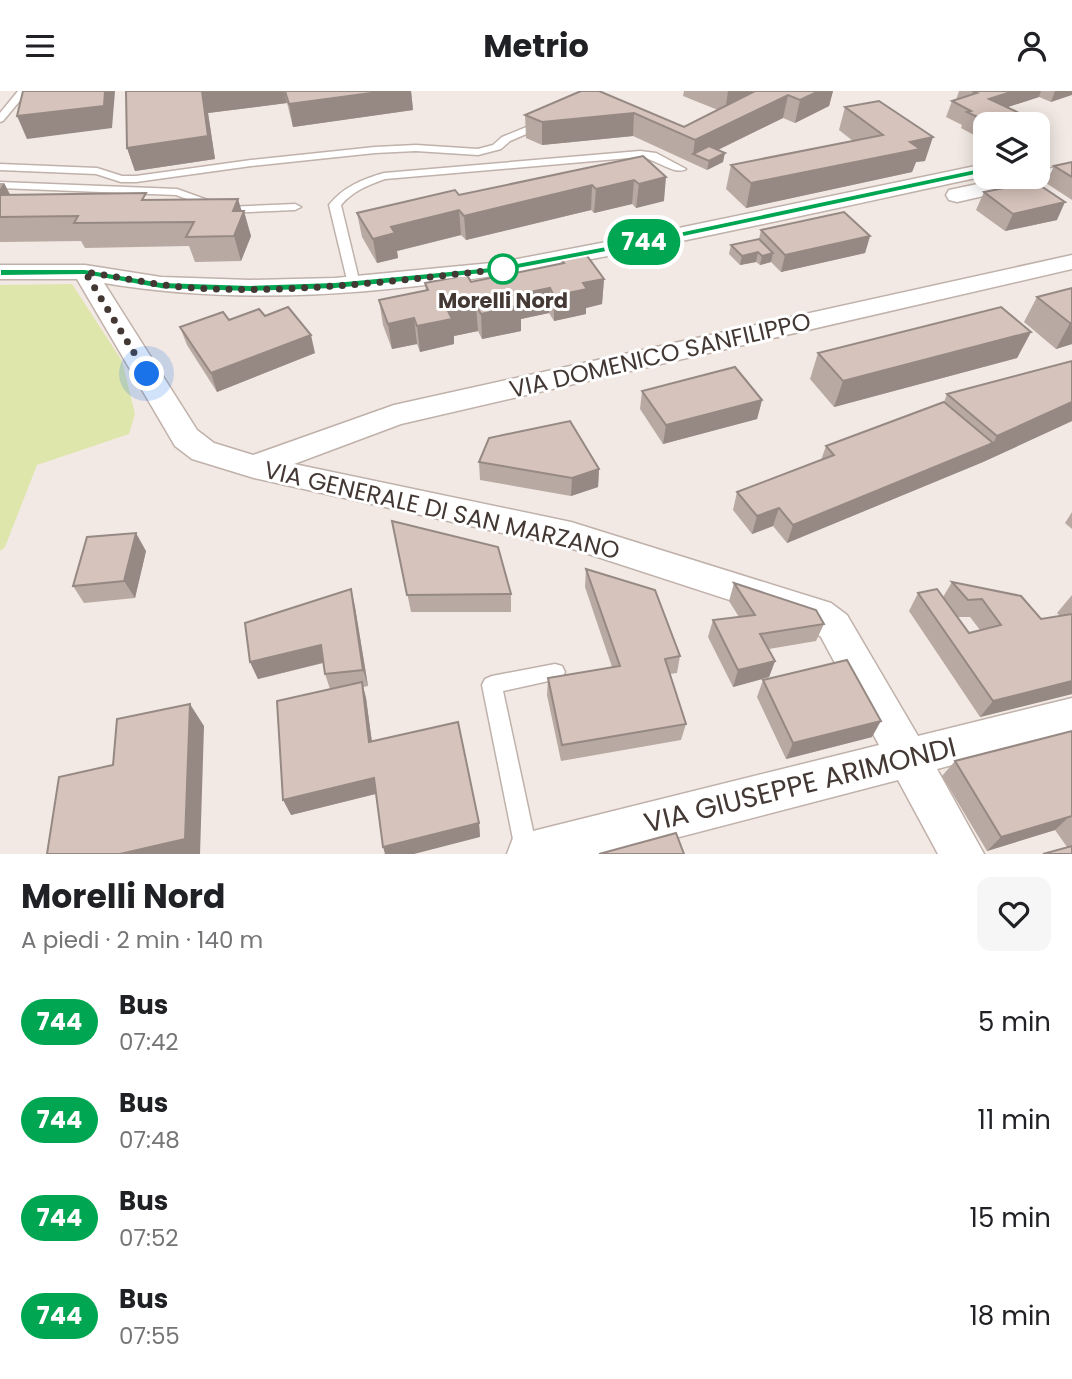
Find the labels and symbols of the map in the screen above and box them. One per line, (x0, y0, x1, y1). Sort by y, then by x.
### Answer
line badge: 744 (604, 219, 684, 265)
marker: Morelli Nord (488, 254, 518, 284)
place label: Morelli Nord (438, 286, 568, 315)
street label: VIA DOMENICO SANFILIPPO (506, 304, 814, 406)
your location (129, 356, 164, 391)
street label: VIA GENERALE DI SAN MARZANO (261, 453, 623, 567)
street label: VIA GIUSEPPE ARIMONDI (640, 727, 960, 843)

